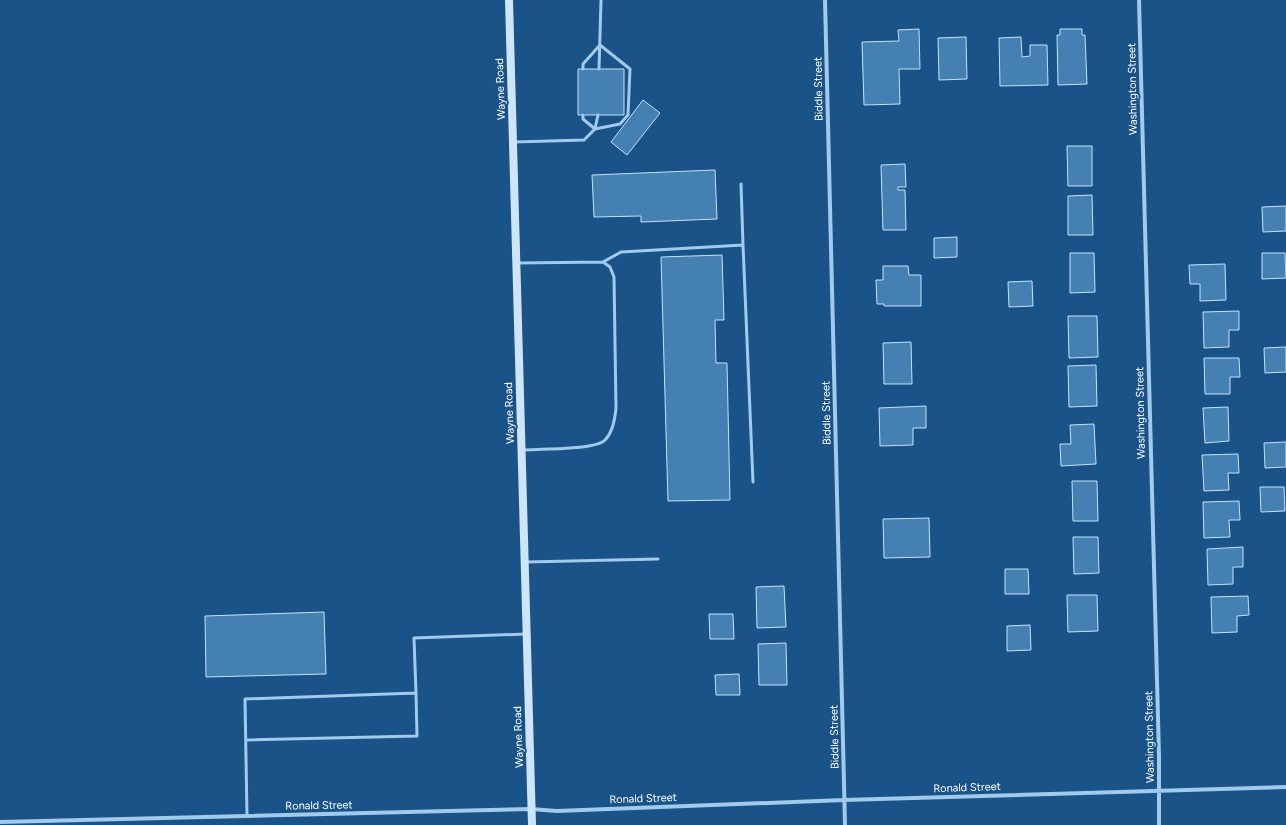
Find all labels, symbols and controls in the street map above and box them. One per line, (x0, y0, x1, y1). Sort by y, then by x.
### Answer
street label: Washington Street (1125, 43, 1140, 135)
street label: Biddle Street (811, 57, 826, 121)
street label: Wayne Road (493, 58, 508, 120)
street label: Washington Street (1133, 367, 1148, 459)
street label: Biddle Street (819, 381, 834, 445)
street label: Wayne Road (502, 382, 517, 444)
street label: Washington Street (1142, 691, 1157, 783)
street label: Biddle Street (827, 705, 842, 769)
street label: Wayne Road (511, 706, 526, 768)
street label: Ronald Street (933, 780, 1001, 795)
street label: Ronald Street (609, 791, 677, 806)
street label: Ronald Street (285, 798, 353, 813)

